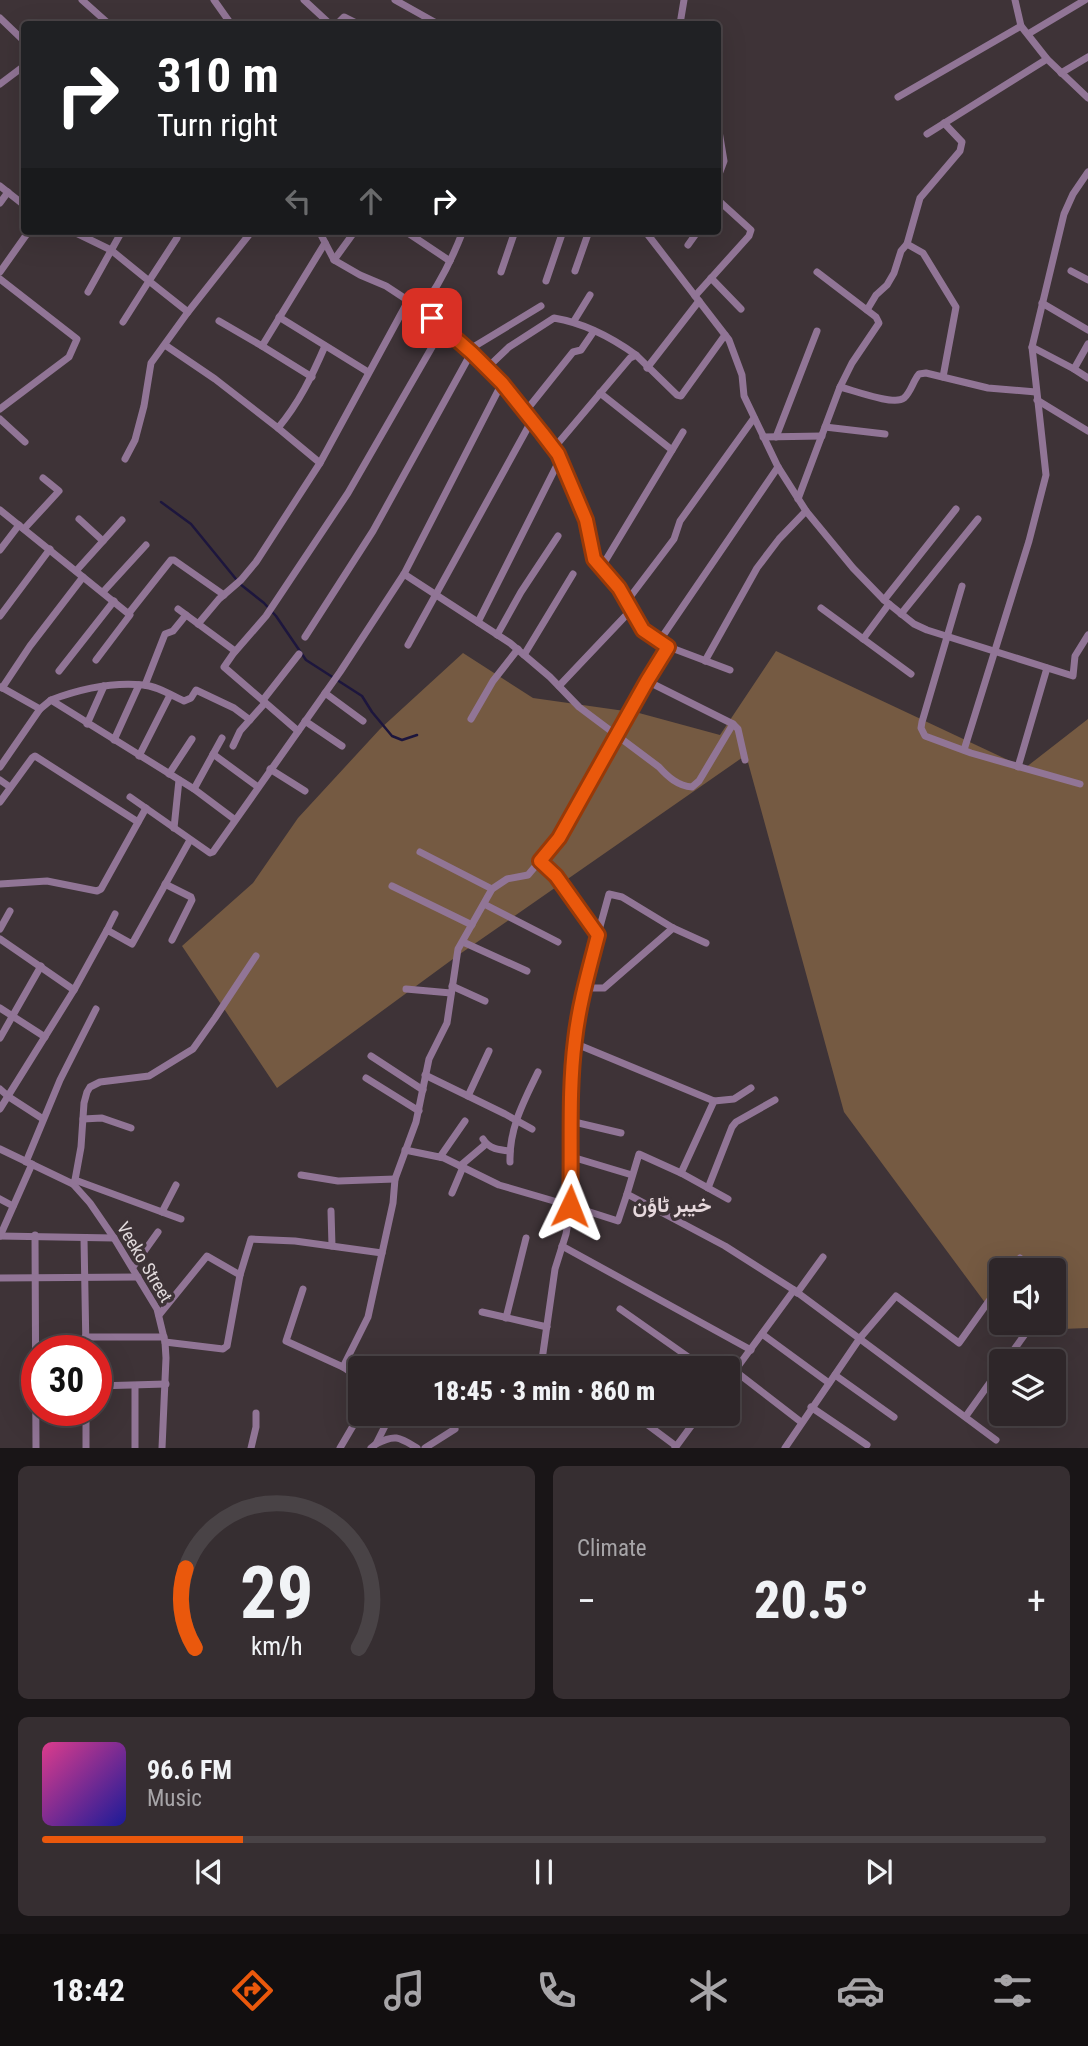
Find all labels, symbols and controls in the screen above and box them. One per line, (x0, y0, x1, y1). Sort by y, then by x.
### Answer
text: 310 m (157, 47, 279, 104)
icon: right (42, 49, 133, 140)
text: Turn right (157, 106, 278, 144)
icon: left (279, 182, 317, 220)
icon: ahead (352, 182, 390, 220)
icon: right (425, 182, 463, 220)
pin (402, 288, 462, 348)
icon: arrive (413, 299, 451, 337)
position arrow (533, 1169, 607, 1243)
district label: خیبر ٹاؤن (633, 1193, 711, 1218)
street label: Veeko Street (113, 1218, 177, 1306)
map controls (989, 1258, 1066, 1426)
button: sound (989, 1258, 1066, 1335)
speed limit sign: 30 (21, 1335, 112, 1426)
button: layers (989, 1349, 1066, 1426)
text: 18:45 · 3 min · 860 m (433, 1376, 655, 1406)
text: Climate (577, 1535, 647, 1562)
text: 29 (240, 1551, 313, 1637)
text: 20.5° (754, 1570, 869, 1631)
text: − (577, 1579, 596, 1623)
text: + (1027, 1579, 1046, 1623)
text: km/h (251, 1632, 302, 1661)
text: 96.6 FM (147, 1755, 232, 1785)
text: Music (147, 1785, 202, 1812)
icon: previous (190, 1853, 228, 1891)
icon: pause (525, 1853, 563, 1891)
icon: next (860, 1853, 898, 1891)
icon: directions (228, 1966, 277, 2015)
icon: music (380, 1966, 429, 2015)
icon: phone (532, 1966, 581, 2015)
icon: climate (684, 1966, 733, 2015)
icon: car (836, 1966, 885, 2015)
icon: filters (988, 1966, 1037, 2015)
text: 18:42 (51, 1971, 125, 2009)

